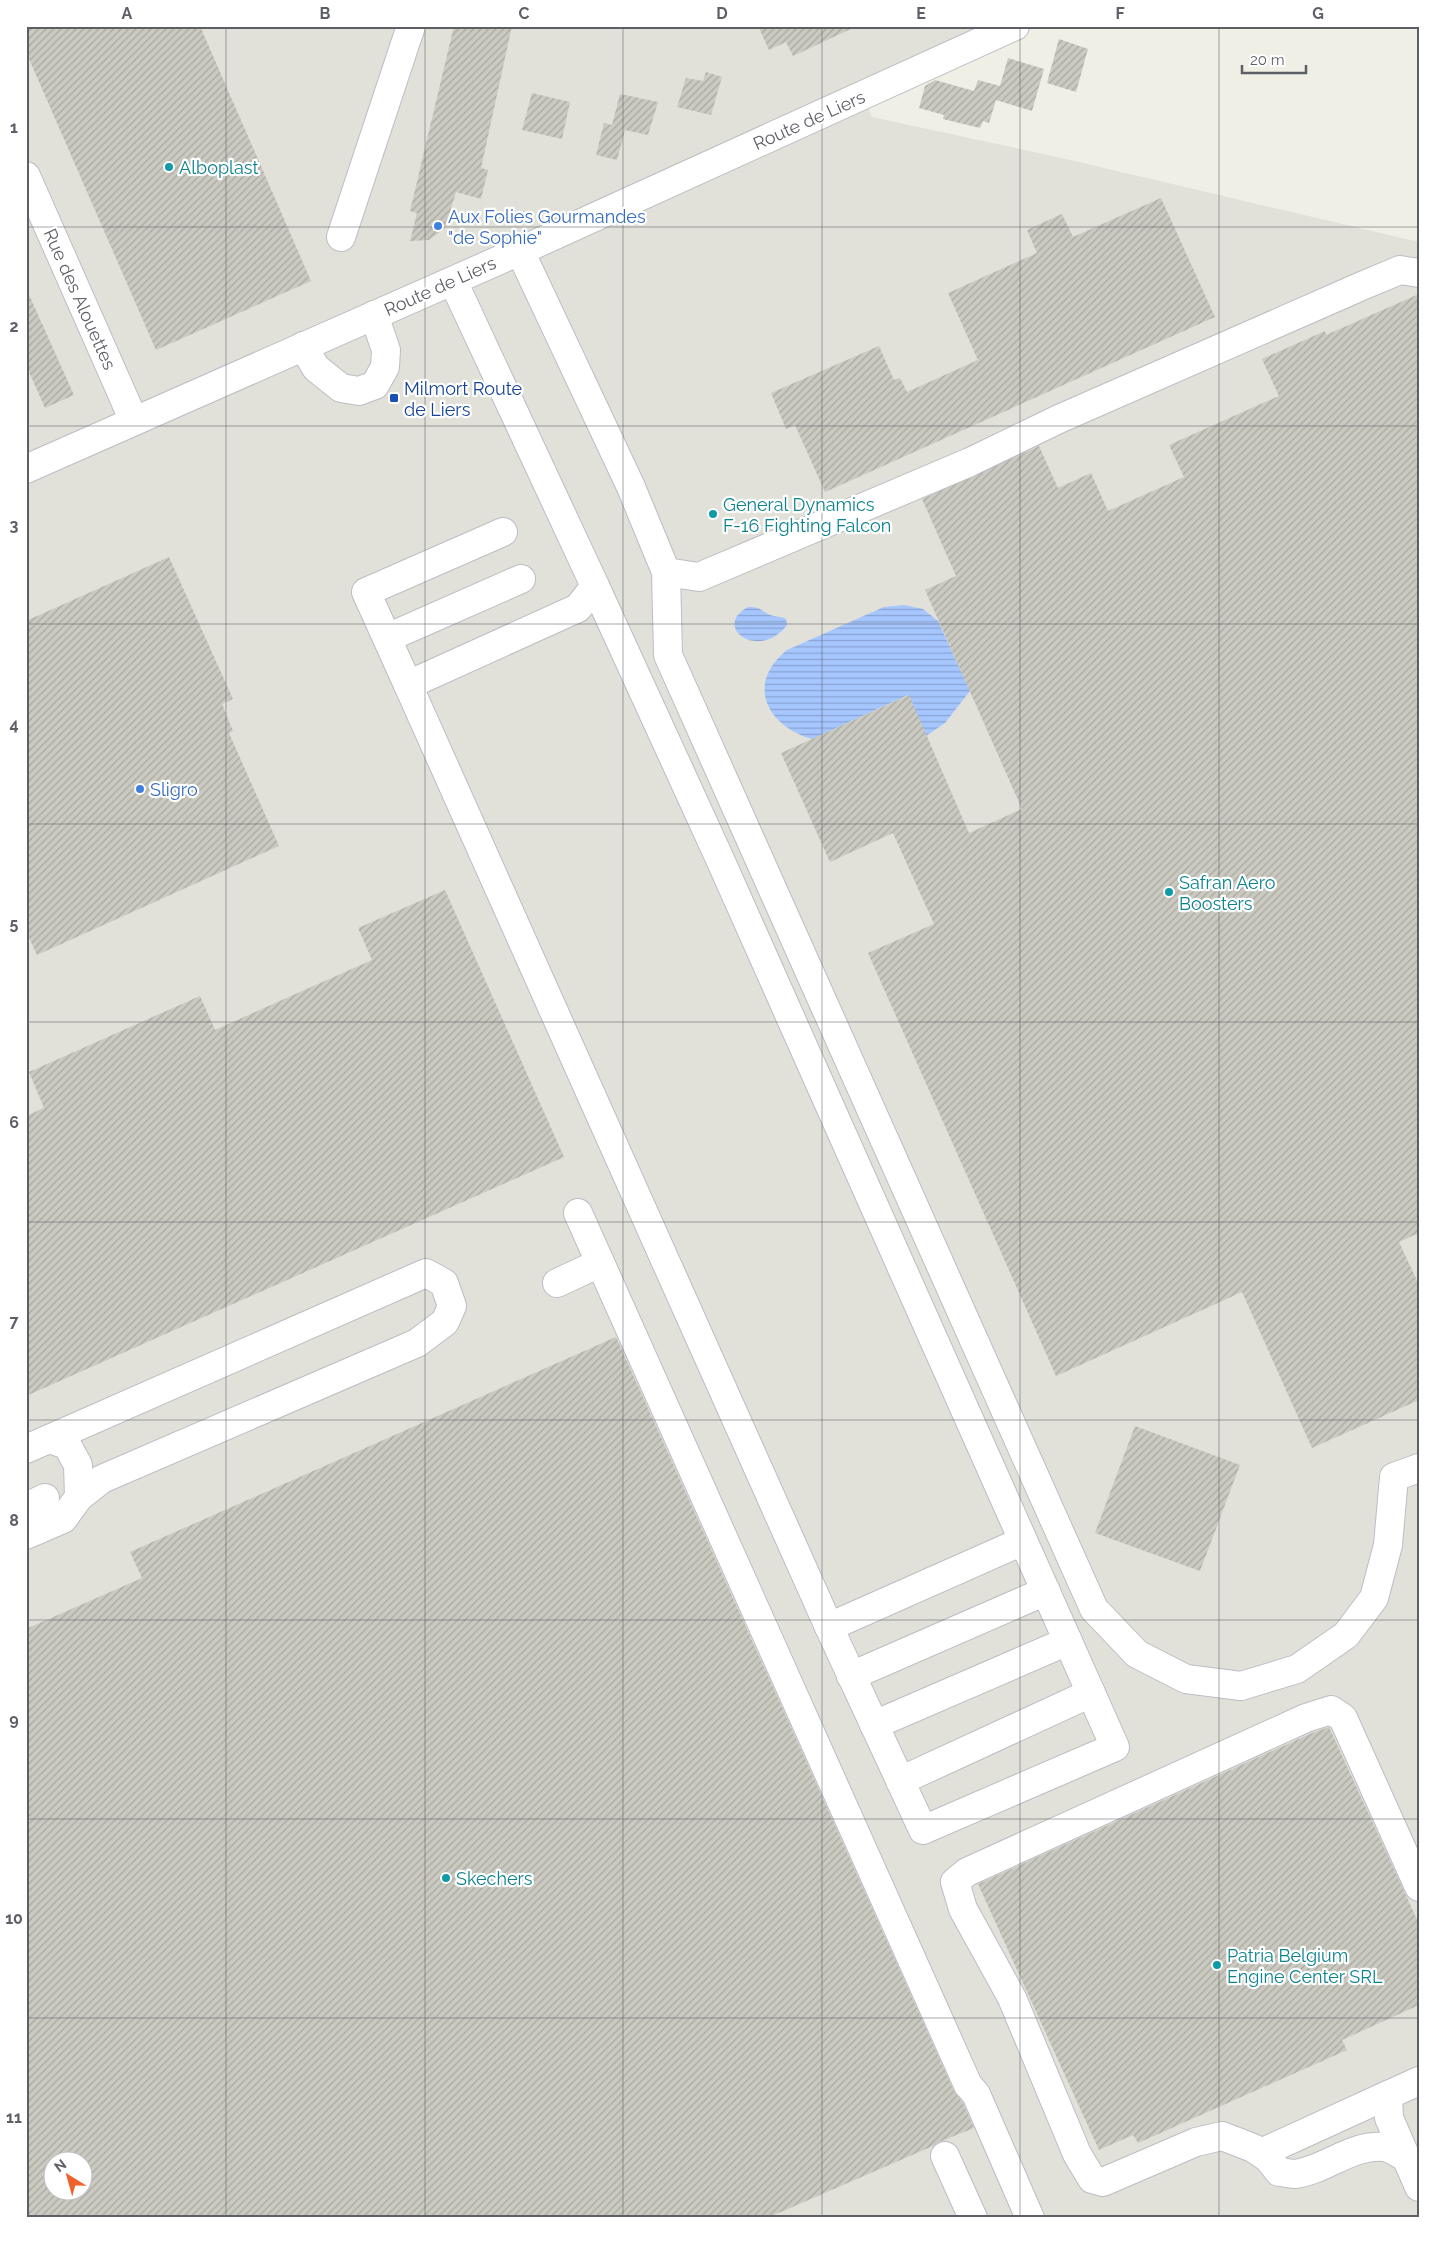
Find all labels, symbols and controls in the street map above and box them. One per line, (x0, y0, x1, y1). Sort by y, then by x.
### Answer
text: A (122, 4, 133, 23)
text: B (320, 4, 331, 23)
text: C (519, 4, 530, 23)
text: D (716, 4, 728, 23)
text: E (916, 4, 926, 23)
text: F (1115, 4, 1125, 23)
text: G (1312, 4, 1324, 23)
scale bar (1242, 42, 1306, 74)
text: 20 m (1250, 51, 1285, 69)
street label: Route de Liers (750, 86, 868, 154)
text: 1 (10, 118, 18, 137)
place label: Alboplast (179, 157, 258, 178)
marker: Alboplast (163, 161, 175, 173)
place label: Aux Folies Gourmandes "de Sophie" (448, 206, 646, 248)
marker: Aux Folies Gourmandes "de Sophie" (432, 220, 444, 232)
street label: Rue des Alouettes (39, 225, 121, 373)
street label: Route de Liers (381, 252, 499, 320)
text: 2 (9, 317, 19, 336)
place label: Milmort Route de Liers (404, 378, 523, 420)
marker: Milmort Route de Liers (388, 392, 400, 404)
place label: General Dynamics F-16 Fighting Falcon (723, 494, 891, 536)
marker: General Dynamics F-16 Fighting Falcon (707, 508, 719, 520)
text: 3 (10, 516, 19, 535)
text: 4 (9, 715, 19, 734)
place label: Sligro (150, 779, 198, 800)
marker: Sligro (134, 783, 146, 795)
place label: Safran Aero Boosters (1179, 872, 1276, 914)
marker: Safran Aero Boosters (1163, 886, 1175, 898)
text: 5 (10, 914, 19, 933)
text: 6 (9, 1113, 19, 1132)
text: 7 (10, 1312, 19, 1331)
text: 8 (9, 1511, 19, 1530)
text: 9 (9, 1710, 19, 1729)
place label: Skechers (456, 1868, 533, 1889)
marker: Skechers (440, 1872, 452, 1884)
text: 10 (5, 1909, 23, 1928)
place label: Patria Belgium Engine Center SRL (1227, 1945, 1383, 1987)
marker: Patria Belgium Engine Center SRL (1211, 1959, 1223, 1971)
text: 11 (6, 2108, 22, 2127)
north arrow (42, 2152, 92, 2202)
text: N (51, 2156, 69, 2175)

